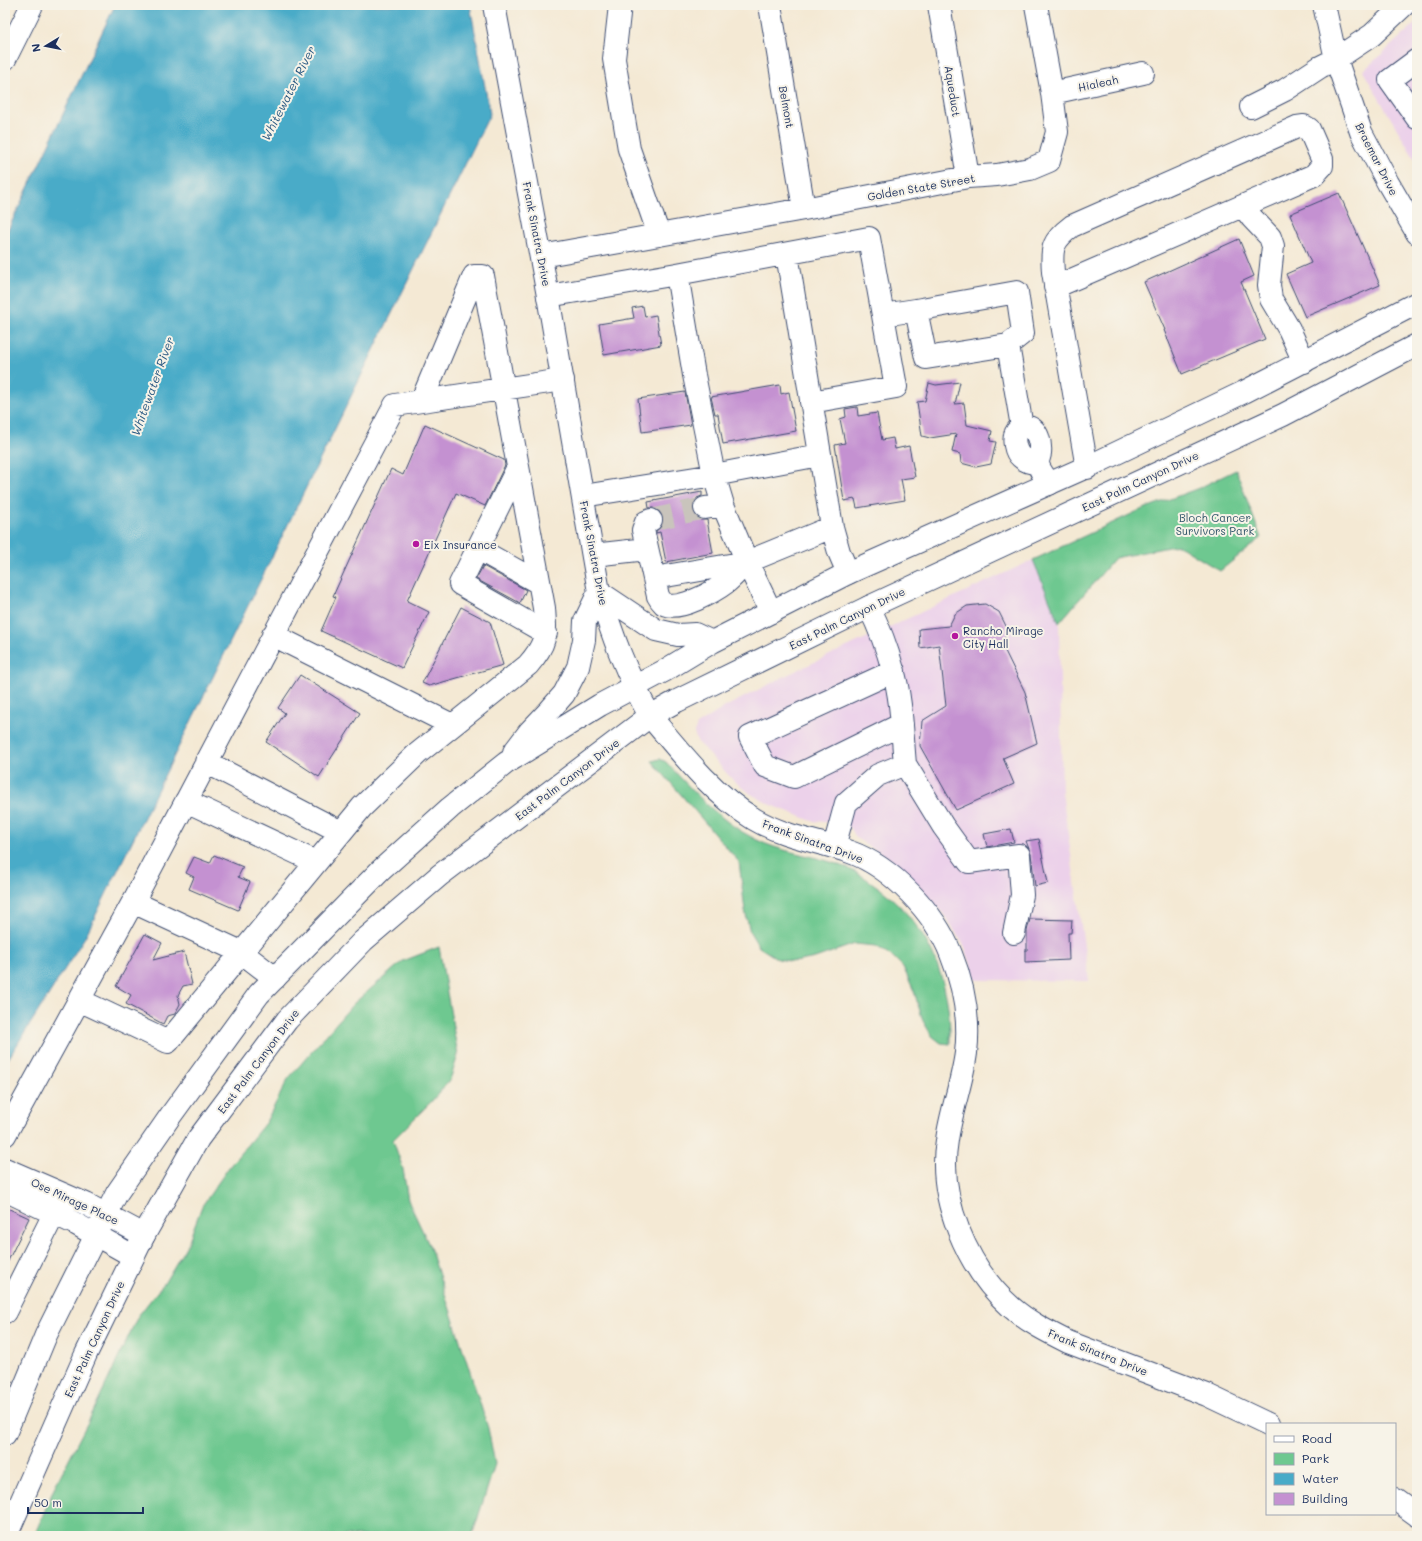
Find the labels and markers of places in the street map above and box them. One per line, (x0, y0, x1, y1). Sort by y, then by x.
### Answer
place label: Eix Insurance (424, 537, 497, 552)
marker: Eix Insurance (411, 539, 421, 549)
place label: Rancho Mirage City Hall (963, 623, 1044, 651)
marker: Rancho Mirage City Hall (950, 631, 960, 641)

